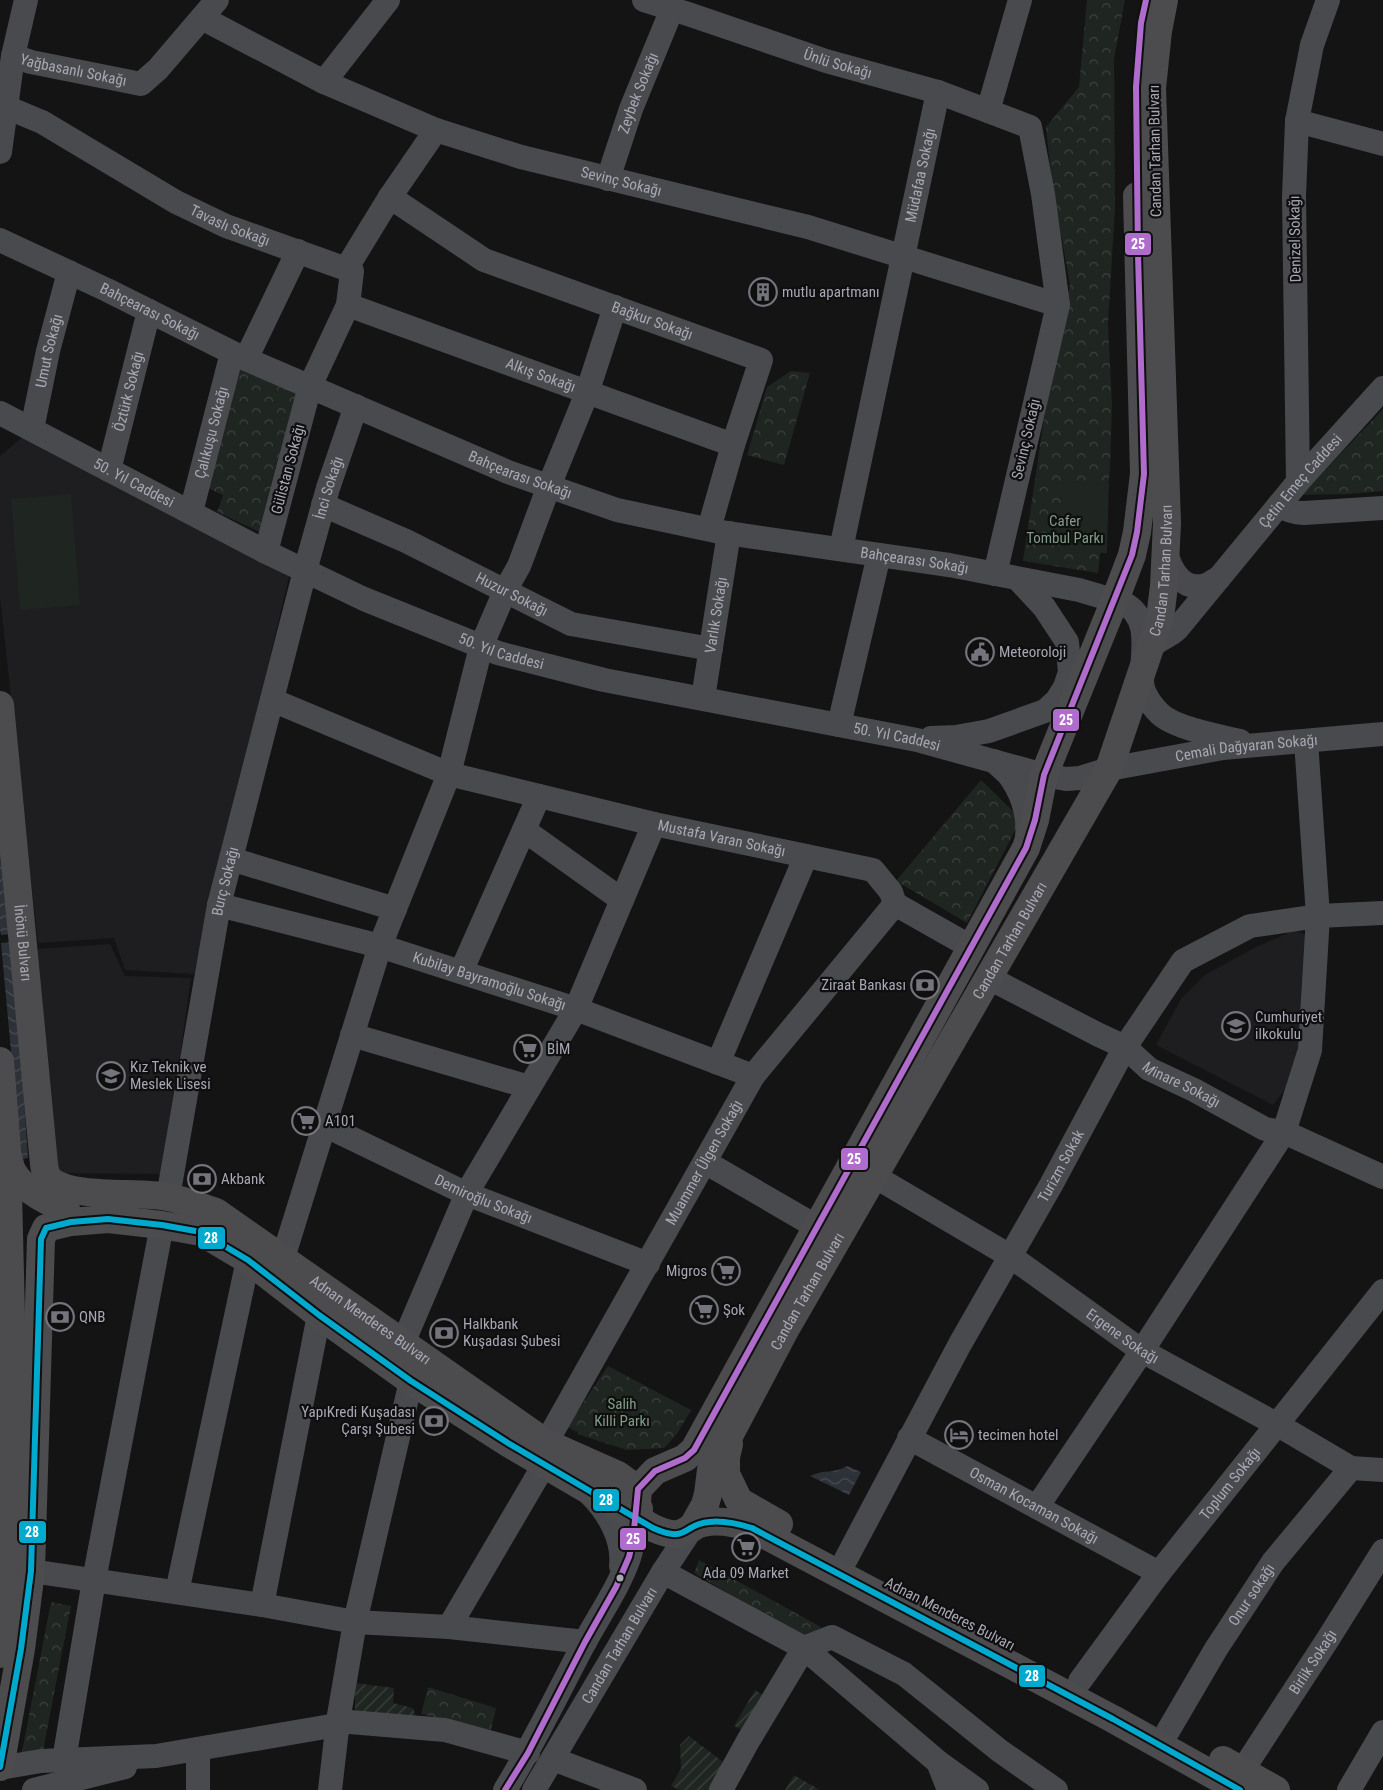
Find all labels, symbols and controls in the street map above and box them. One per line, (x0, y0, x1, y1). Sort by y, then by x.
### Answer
street label: Ünlü Sokağı (801, 45, 874, 82)
street label: Yağbasanlı Sokağı (18, 50, 128, 90)
street label: Zeybek Sokağı (614, 50, 662, 136)
street label: Candan Tarhan Bulvarı (1145, 85, 1165, 217)
street label: Müdafaa Sokağı (902, 126, 939, 224)
street label: Sevinç Sokağı (579, 163, 663, 200)
street label: Denizel Sokağı (1285, 195, 1305, 283)
street label: Tavaslı Sokağı (187, 201, 272, 250)
line badge: 25 (1124, 232, 1152, 256)
text: 25 (1131, 236, 1145, 252)
building icon: mutlu apartmanı (748, 277, 778, 307)
street label: Bahçearası Sokağı (97, 279, 203, 344)
place label: mutlu apartmanı (782, 283, 880, 301)
street label: Bağkur Sokağı (609, 298, 695, 344)
street label: Umut Sokağı (32, 312, 66, 389)
street label: Öztürk Sokağı (110, 349, 148, 434)
street label: Alkış Sokağı (503, 354, 578, 396)
street label: Çalıkuşu Sokağı (191, 385, 232, 481)
street label: Sevinç Sokağı (1008, 397, 1044, 481)
street label: Gülistan Sokağı (267, 422, 309, 516)
street label: Çetin Emeç Caddesi (1255, 430, 1346, 532)
street label: Bahçearası Sokağı (466, 447, 574, 503)
street label: 50. Yıl Caddesi (90, 454, 177, 511)
street label: İnci Sokağı (311, 454, 347, 521)
street label: Candan Tarhan Bulvarı (1145, 504, 1176, 639)
park label: Cafer Tombul Parkı (1026, 512, 1104, 547)
street label: Bahçearası Sokağı (859, 543, 970, 578)
street label: Huzur Sokağı (473, 569, 551, 620)
street label: Varlık Sokağı (701, 575, 731, 655)
street label: 50. Yıl Caddesi (456, 629, 546, 673)
public building icon: Meteoroloji (965, 637, 995, 667)
place label: Meteoroloji (999, 643, 1066, 661)
line badge: 25 (1052, 708, 1080, 732)
text: 25 (1059, 712, 1073, 728)
street label: 50. Yıl Caddesi (852, 719, 942, 755)
street label: Cemali Dağyaran Sokağı (1174, 731, 1318, 766)
street label: Mustafa Varan Sokağı (656, 816, 787, 860)
street label: Burç Sokağı (208, 845, 243, 917)
street label: Candan Tarhan Bulvarı (969, 879, 1051, 1002)
street label: İnönü Bulvarı (10, 904, 35, 982)
street label: Kubilay Bayramoğlu Sokağı (410, 948, 568, 1014)
bank icon: Ziraat Bankası (910, 970, 940, 1000)
place label: Ziraat Bankası (821, 976, 906, 994)
place label: Cumhuriyet ilkokulu (1255, 1008, 1322, 1043)
school or university icon: Cumhuriyet ilkokulu (1221, 1011, 1251, 1041)
supermarket icon: BİM (513, 1034, 543, 1064)
place label: BİM (547, 1040, 570, 1058)
place label: Kız Teknik ve Meslek Lisesi (130, 1058, 211, 1093)
street label: Minare Sokağı (1138, 1058, 1223, 1112)
school or university icon: Kız Teknik ve Meslek Lisesi (96, 1061, 126, 1091)
street label: Muammer Ülgen Sokağı (662, 1097, 747, 1228)
supermarket icon: A101 (291, 1106, 321, 1136)
place label: A101 (325, 1112, 356, 1130)
street label: Turizm Sokak (1034, 1126, 1088, 1205)
line badge: 25 (840, 1147, 869, 1171)
text: 25 (847, 1151, 861, 1167)
bank icon: Akbank (187, 1164, 217, 1194)
place label: Akbank (221, 1170, 265, 1188)
street label: Demiroğlu Sokağı (432, 1171, 535, 1227)
line badge: 28 (197, 1226, 226, 1250)
street label: Candan Tarhan Bulvarı (767, 1229, 848, 1353)
text: 28 (204, 1230, 218, 1246)
supermarket icon: Migros (711, 1256, 741, 1286)
place label: Migros (666, 1262, 707, 1280)
street label: Adnan Menderes Bulvarı (306, 1272, 434, 1369)
supermarket icon: Şok (689, 1295, 719, 1325)
place label: Şok (723, 1301, 745, 1319)
bank icon: QNB (45, 1302, 75, 1332)
street label: Ergene Sokağı (1083, 1305, 1162, 1367)
place label: QNB (79, 1308, 106, 1326)
place label: Halkbank Kuşadası Şubesi (463, 1315, 560, 1350)
bank icon: Halkbank Kuşadası Şubesi (429, 1318, 459, 1348)
park label: Salih Killi Parkı (594, 1395, 650, 1430)
place label: YapıKredi Kuşadası Çarşı Şubesi (301, 1403, 415, 1438)
bank icon: YapıKredi Kuşadası Çarşı Şubesi (419, 1406, 449, 1436)
hotel icon: tecimen hotel (944, 1420, 974, 1450)
place label: tecimen hotel (978, 1426, 1059, 1444)
street label: Toplum Sokağı (1196, 1444, 1264, 1524)
street label: Osman Kocaman Sokağı (966, 1463, 1102, 1548)
line badge: 28 (592, 1488, 620, 1512)
text: 28 (599, 1492, 613, 1508)
line badge: 28 (18, 1520, 47, 1544)
text: 28 (25, 1524, 39, 1540)
line badge: 25 (619, 1527, 647, 1551)
text: 25 (626, 1531, 640, 1547)
supermarket icon: Ada 09 Market (731, 1532, 761, 1562)
street label: Onur sokağı (1225, 1560, 1279, 1629)
place label: Ada 09 Market (703, 1564, 789, 1582)
unlabelled marker (615, 1573, 625, 1583)
street label: Adnan Menderes Bulvarı (882, 1573, 1018, 1655)
street label: Candan Tarhan Bulvarı (578, 1584, 661, 1707)
street label: Birlik Sokağı (1285, 1626, 1341, 1698)
line badge: 28 (1018, 1664, 1046, 1688)
text: 28 (1025, 1668, 1039, 1684)

